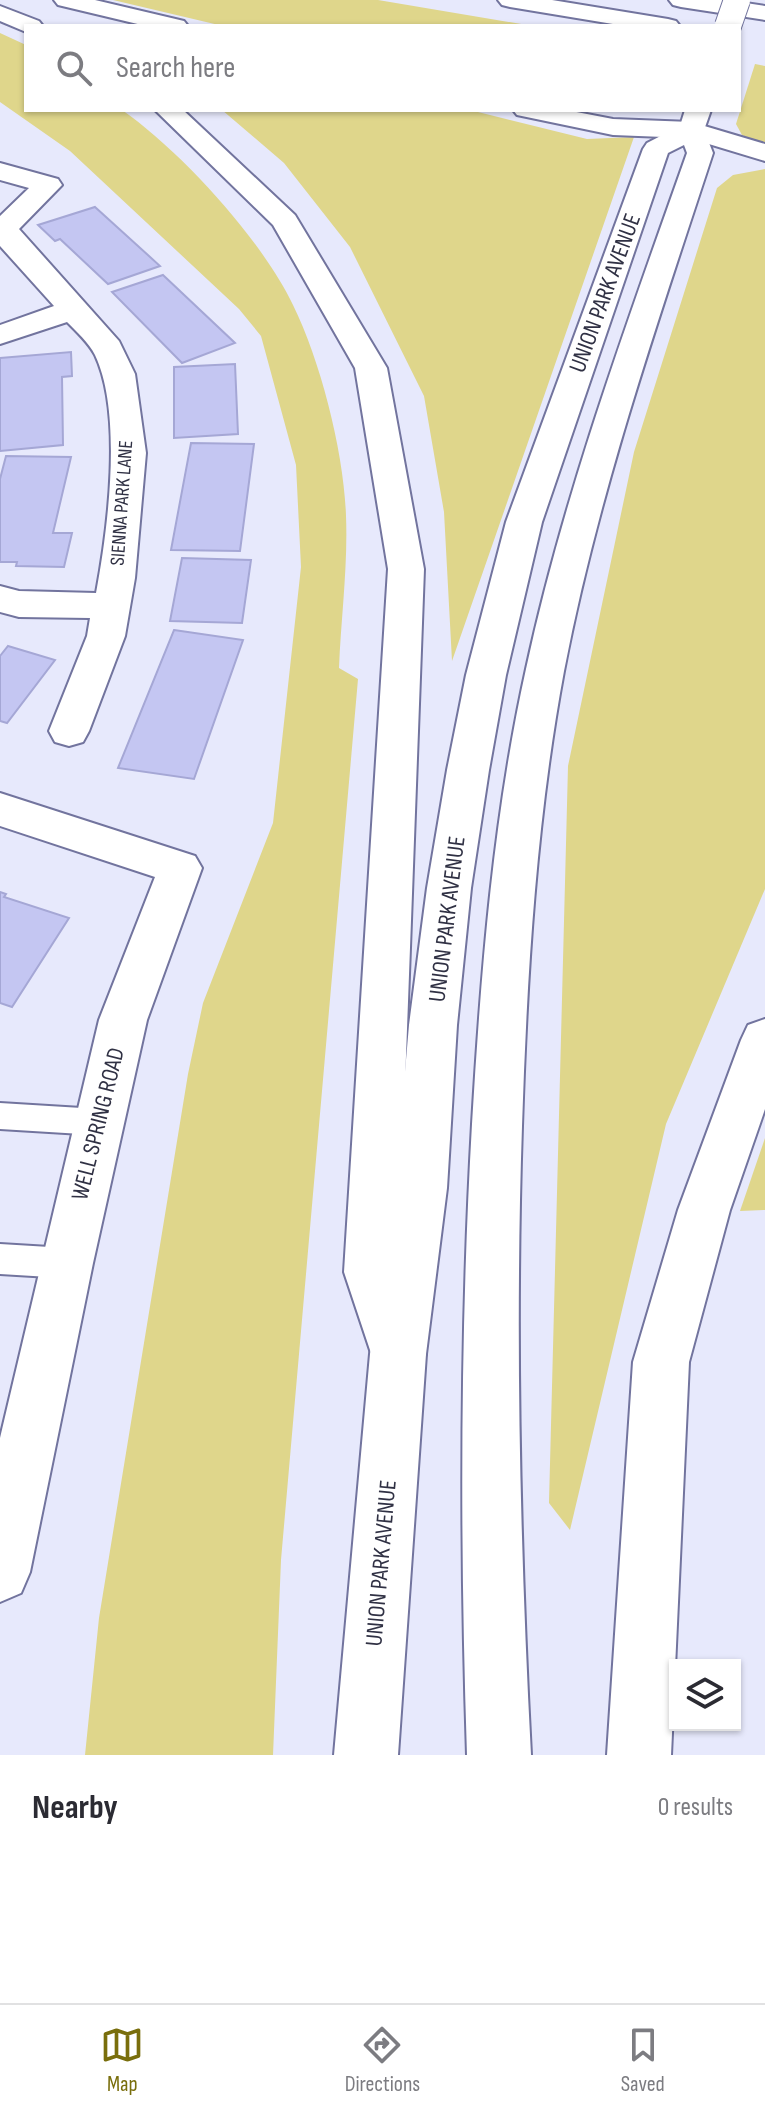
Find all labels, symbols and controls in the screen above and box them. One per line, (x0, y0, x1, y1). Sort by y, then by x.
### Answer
search box (24, 24, 741, 112)
icon: search (52, 46, 96, 90)
text: Search here (116, 50, 235, 86)
street label: UNION PARK AVENUE (563, 210, 647, 376)
street label: SIENNA PARK LANE (106, 439, 138, 567)
street label: UNION PARK AVENUE (422, 834, 472, 1004)
street label: WELL SPRING ROAD (65, 1045, 131, 1203)
street label: UNION PARK AVENUE (359, 1479, 403, 1647)
map controls (669, 1659, 741, 1731)
button: layers (669, 1659, 741, 1731)
text: Nearby (32, 1787, 118, 1828)
text: 0 results (658, 1792, 733, 1823)
tab: Map (100, 2023, 144, 2098)
tab: Directions (345, 2023, 420, 2098)
tab: Saved (621, 2023, 665, 2098)

